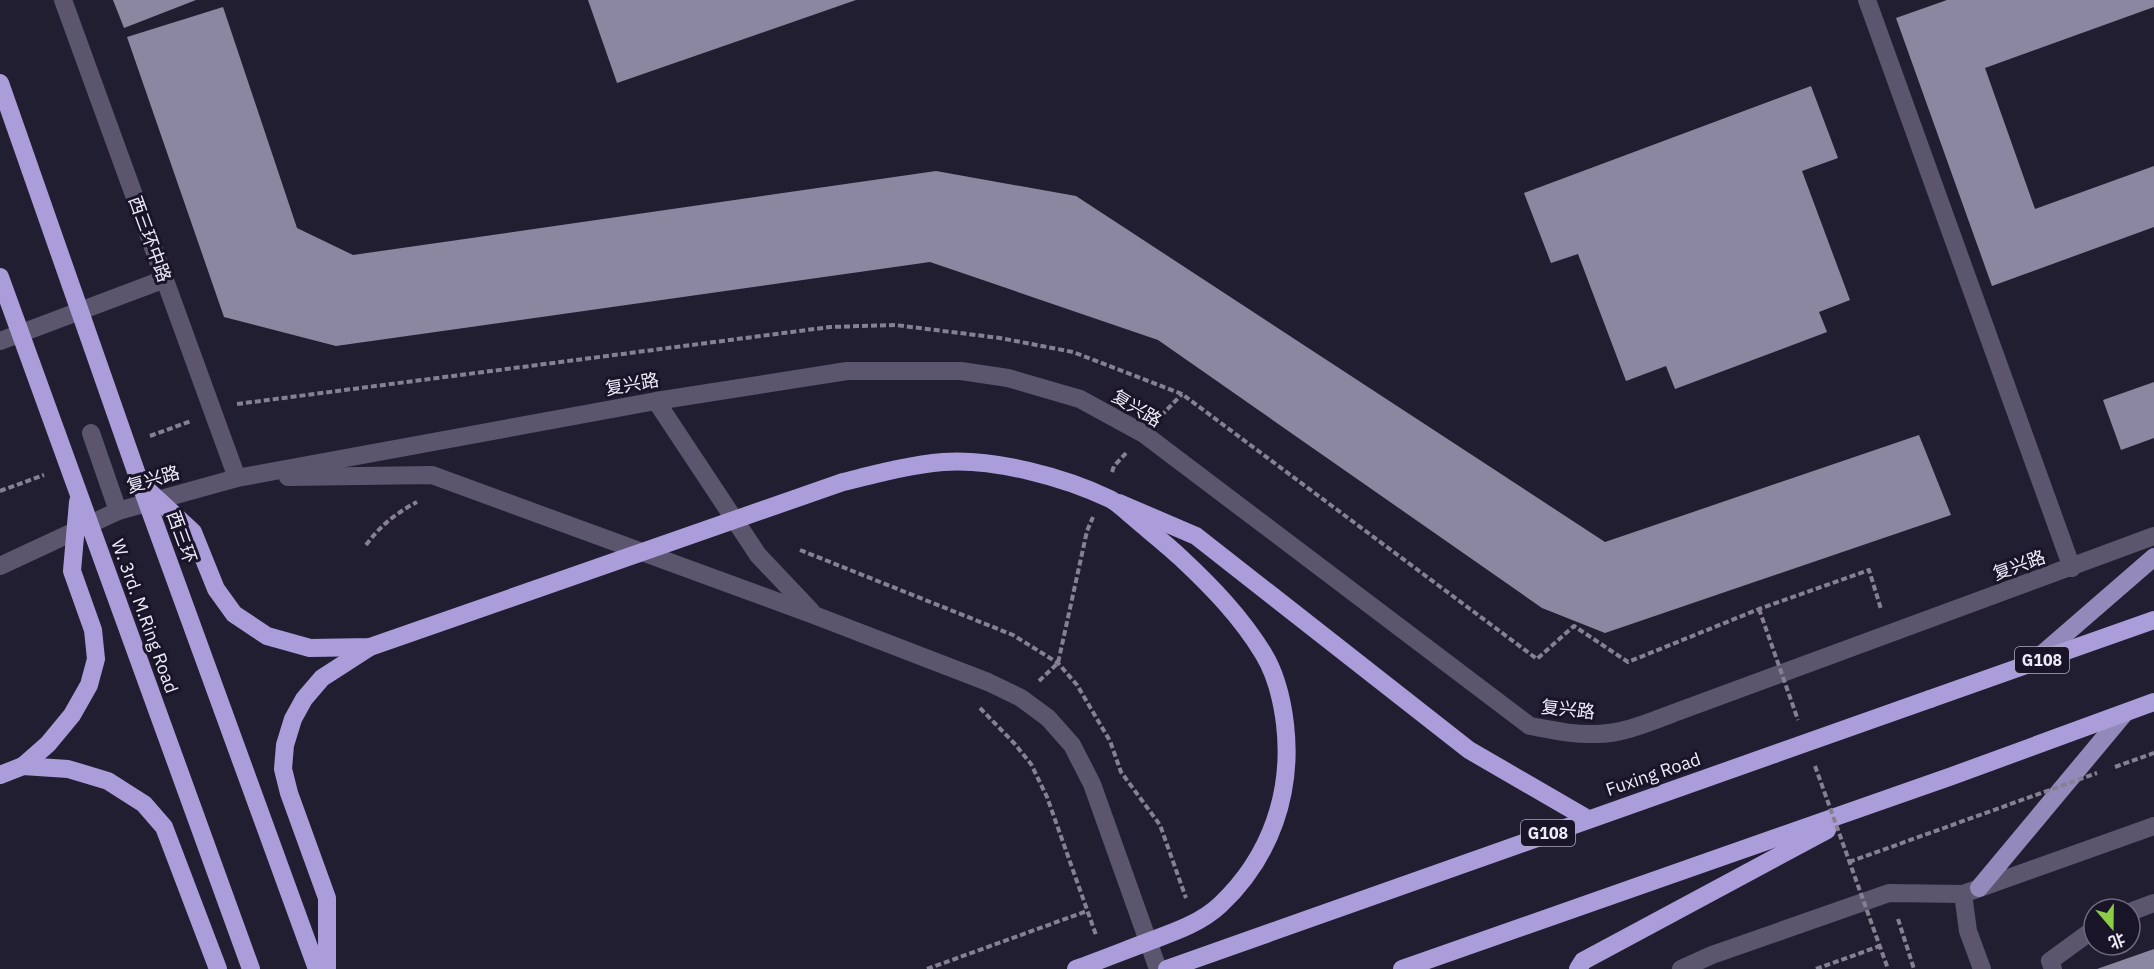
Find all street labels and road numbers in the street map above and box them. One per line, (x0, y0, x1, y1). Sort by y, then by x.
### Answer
street label: 西三环中路 (124, 193, 176, 285)
street label: 复兴路 (603, 368, 661, 400)
street label: 复兴路 (1108, 384, 1166, 432)
street label: 复兴路 (124, 461, 182, 497)
street label: 西三环 (162, 508, 202, 566)
street label: W. 3rd. M.Ring Road (106, 536, 184, 696)
street label: 复兴路 (1990, 545, 2048, 585)
road number: G108 (2015, 647, 2069, 673)
street label: 复兴路 (1540, 695, 1596, 723)
street label: Fuxing Road (1603, 747, 1703, 801)
road number: G108 (1521, 820, 1575, 846)

